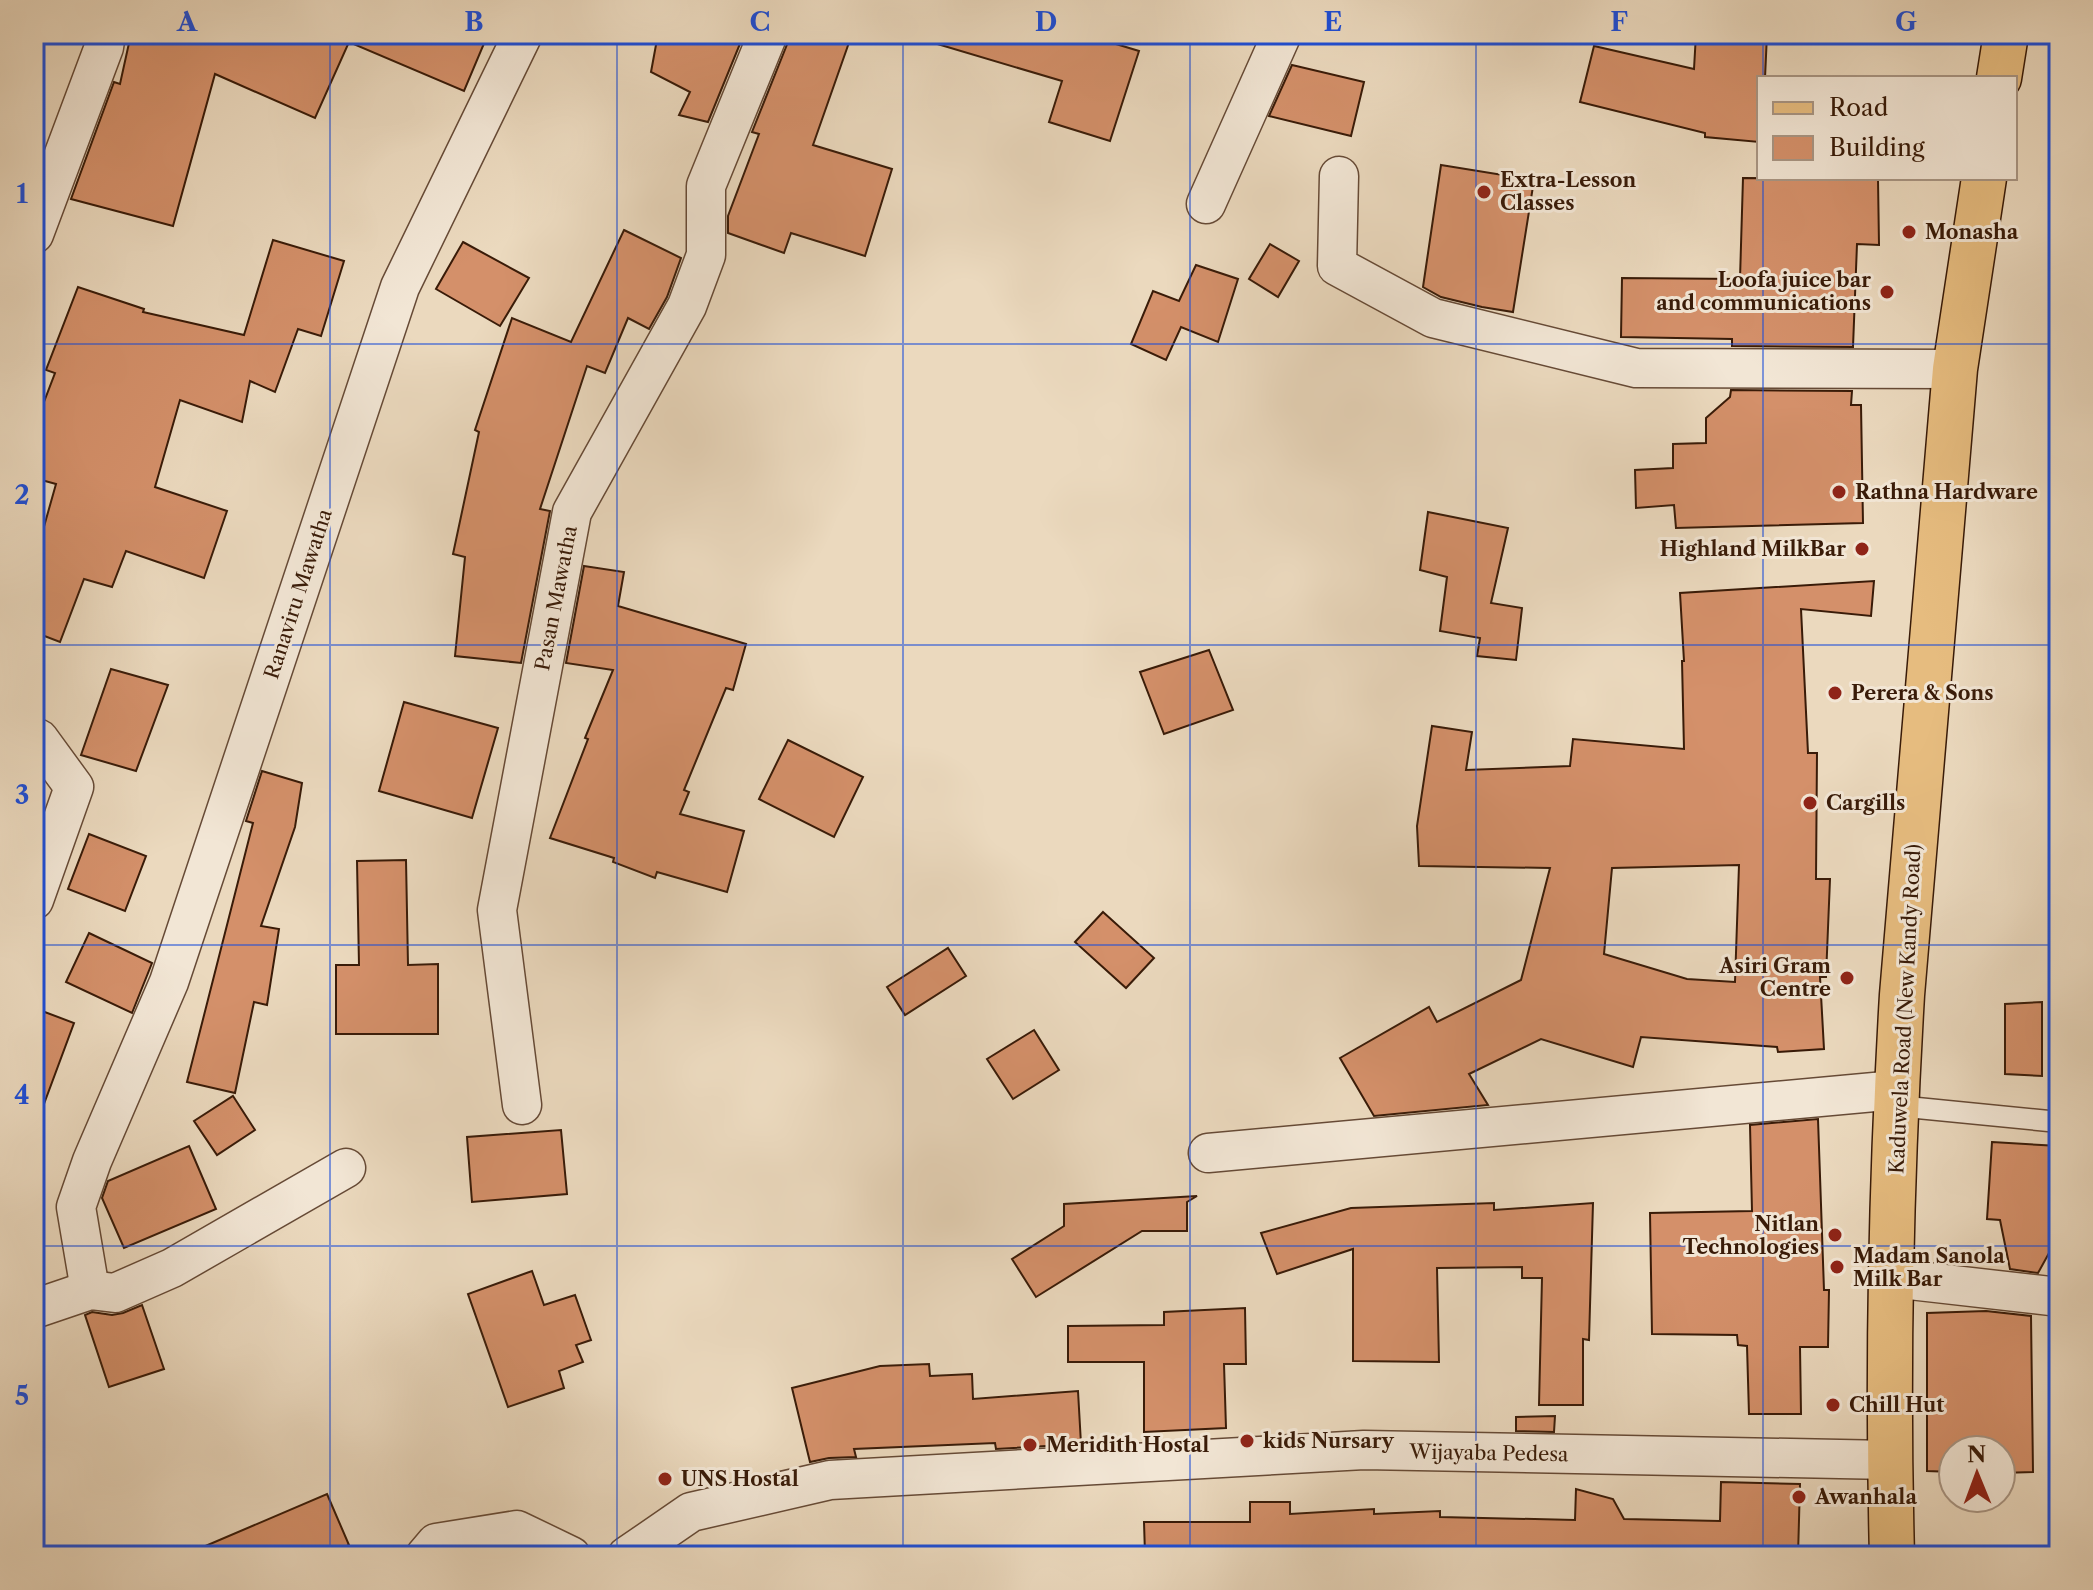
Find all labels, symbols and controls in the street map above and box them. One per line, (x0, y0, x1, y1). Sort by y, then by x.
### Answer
text: A (176, 6, 198, 38)
text: B (464, 6, 484, 38)
text: C (750, 6, 770, 38)
text: D (1035, 6, 1057, 38)
text: E (1324, 6, 1342, 38)
text: F (1610, 6, 1628, 38)
text: G (1895, 6, 1917, 38)
legend (1757, 76, 2017, 180)
text: Road (1829, 93, 1889, 122)
text: Building (1829, 133, 1925, 162)
place label: Extra-Lesson Classes (1500, 168, 1636, 215)
text: 1 (16, 178, 28, 210)
marker: Extra-Lesson Classes (1475, 183, 1493, 201)
place label: Monasha (1925, 220, 2019, 244)
marker: Monasha (1900, 223, 1918, 241)
place label: Loofa juice bar and communications (1656, 268, 1871, 315)
marker: Loofa juice bar and communications (1878, 283, 1896, 301)
text: 2 (14, 479, 30, 511)
place label: Rathna Hardware (1855, 480, 2038, 504)
marker: Rathna Hardware (1830, 483, 1848, 501)
street label: Ranaviru Mawatha (259, 505, 337, 682)
street label: Pasan Mawatha (530, 523, 582, 673)
place label: Highland MilkBar (1660, 537, 1846, 561)
marker: Highland MilkBar (1853, 540, 1871, 558)
place label: Perera & Sons (1851, 681, 1993, 705)
marker: Perera & Sons (1826, 684, 1844, 702)
text: 3 (15, 779, 29, 811)
place label: Cargills (1826, 791, 1905, 815)
marker: Cargills (1801, 794, 1819, 812)
street label: Kaduwela Road (New Kandy Road) (1884, 843, 1926, 1175)
place label: Asiri Gram Centre (1718, 954, 1831, 1001)
marker: Asiri Gram Centre (1838, 969, 1856, 987)
text: 4 (14, 1079, 30, 1111)
place label: Nitlan Technologies (1683, 1212, 1819, 1259)
marker: Nitlan Technologies (1826, 1226, 1844, 1244)
place label: Madam Sanola Milk Bar (1853, 1244, 2005, 1291)
marker: Madam Sanola Milk Bar (1828, 1258, 1846, 1276)
text: 5 (15, 1380, 29, 1412)
place label: Chill Hut (1849, 1393, 1944, 1417)
marker: Chill Hut (1824, 1396, 1842, 1414)
place label: kids Nursary (1263, 1429, 1395, 1453)
marker: kids Nursary (1238, 1432, 1256, 1450)
place label: Meridith Hostal (1046, 1433, 1209, 1457)
north arrow (1937, 1434, 2017, 1514)
marker: Meridith Hostal (1021, 1436, 1039, 1454)
street label: Wijayaba Pedesa (1408, 1440, 1569, 1466)
text: N (1967, 1441, 1986, 1468)
place label: UNS Hostal (681, 1467, 799, 1491)
marker: UNS Hostal (656, 1470, 674, 1488)
place label: Awanhala (1814, 1485, 1917, 1509)
marker: Awanhala (1790, 1488, 1808, 1506)

